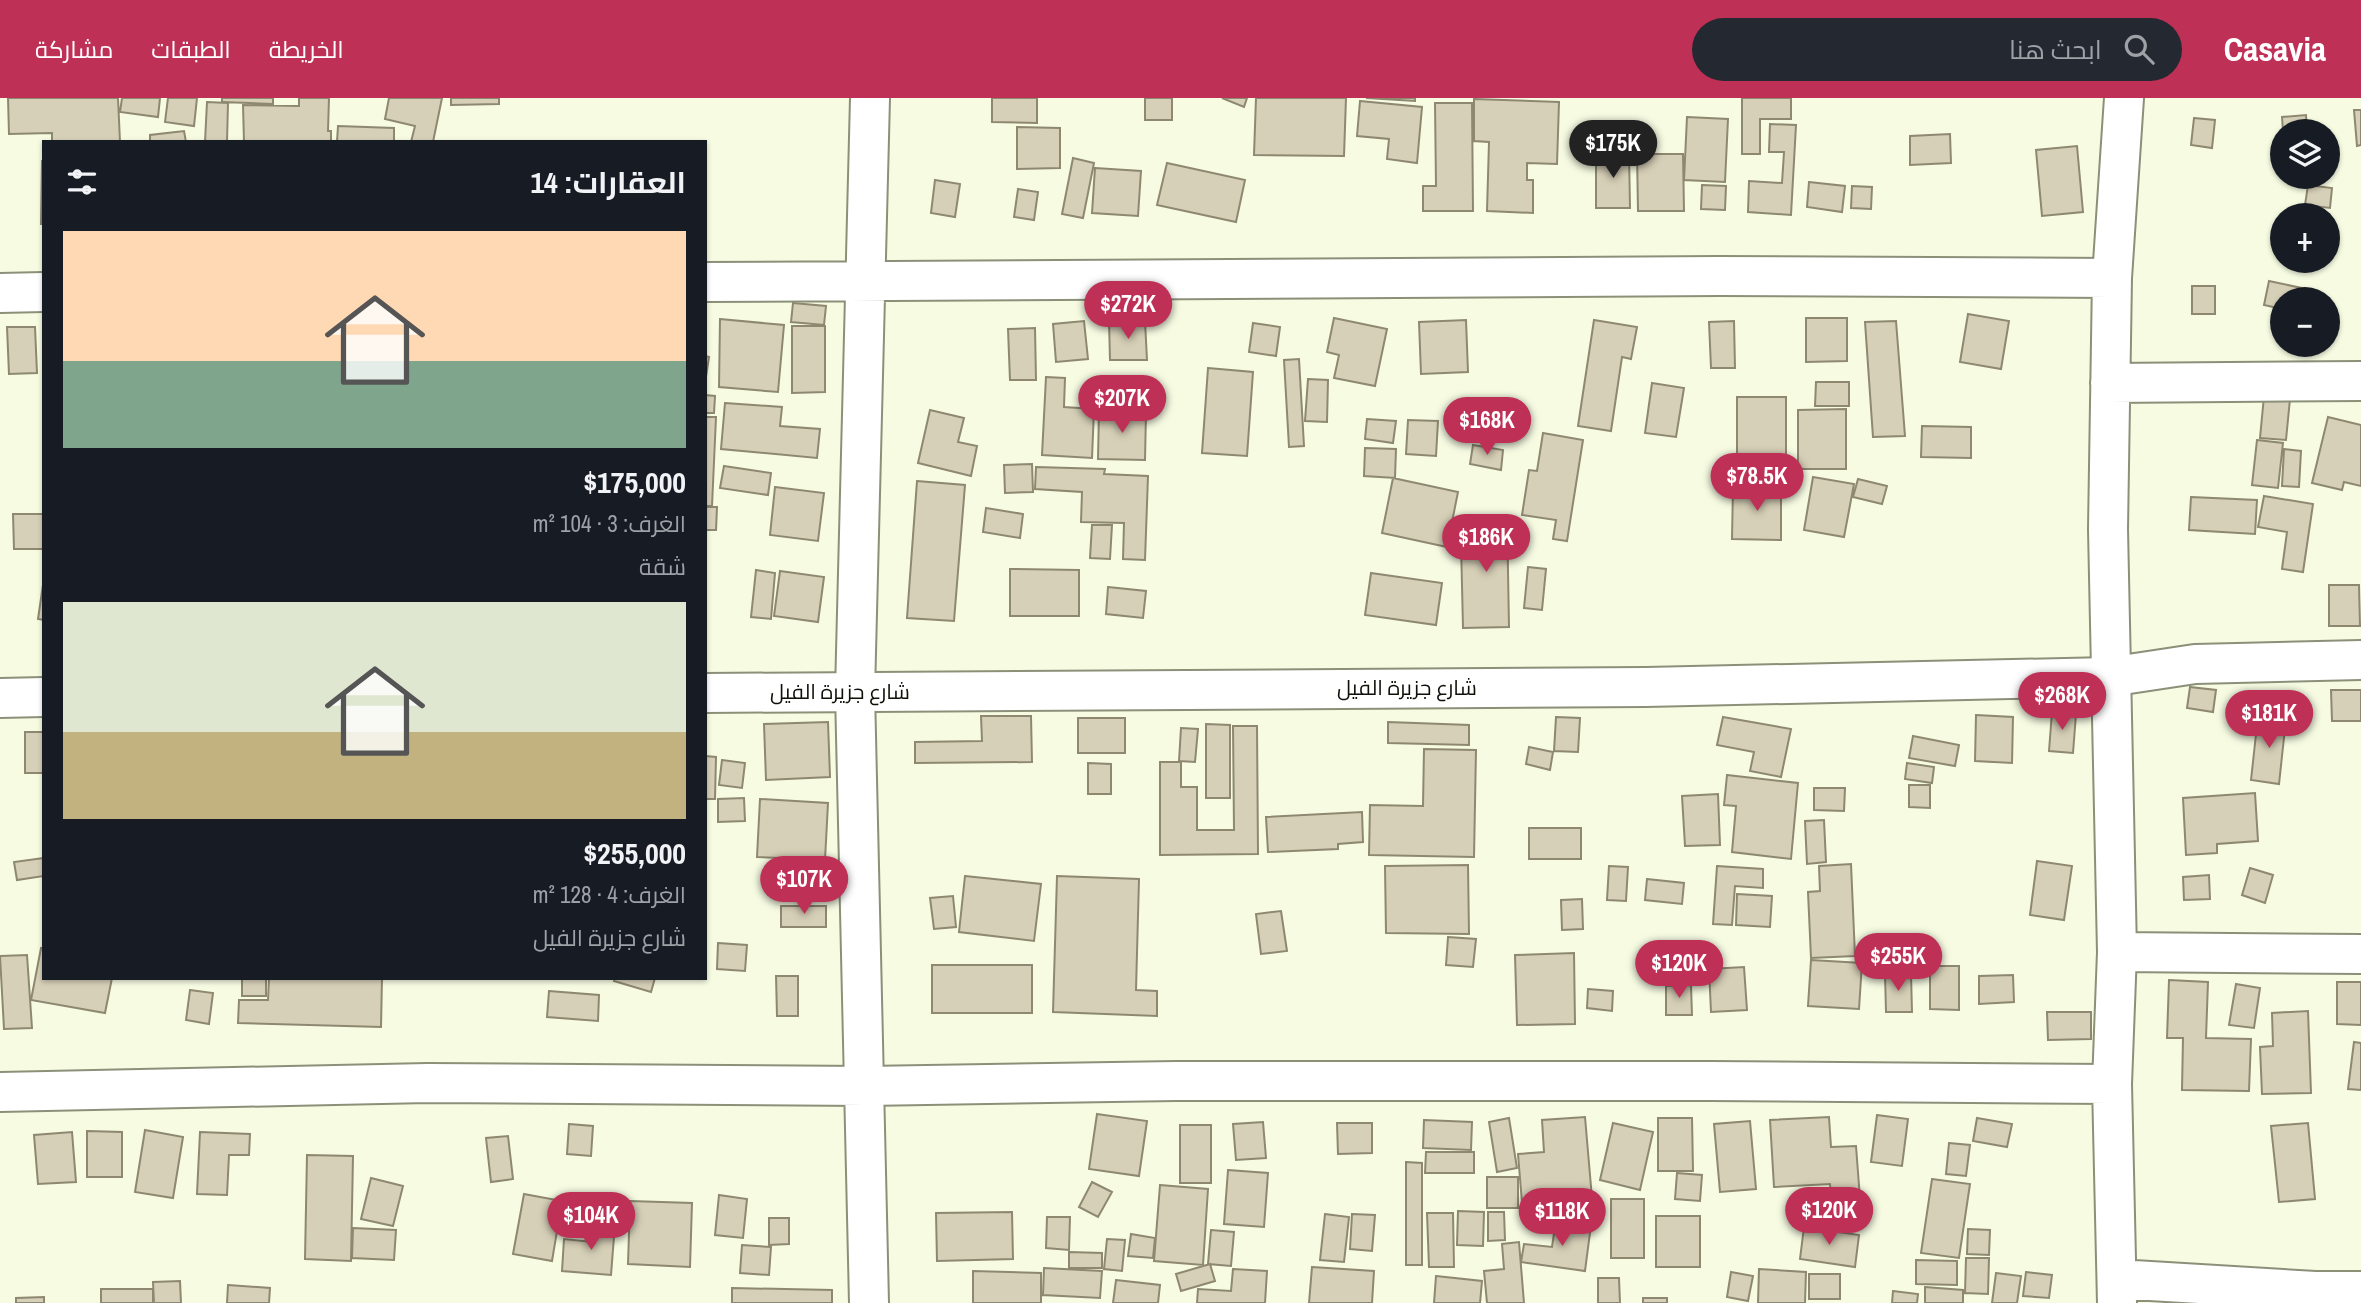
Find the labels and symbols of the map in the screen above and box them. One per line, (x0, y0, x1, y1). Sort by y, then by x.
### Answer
pin: $175K (1564, 120, 1662, 180)
pin: $272K (1079, 282, 1177, 341)
pin: $207K (1073, 376, 1171, 435)
pin: $168K (1438, 398, 1536, 457)
pin: $78.5K (1700, 454, 1814, 513)
pin: $186K (1437, 514, 1535, 574)
pin: $268K (2013, 672, 2111, 732)
street label: شارع جزيرة الفيل (1337, 673, 1477, 702)
street label: شارع جزيرة الفيل (770, 677, 910, 706)
pin: $181K (2220, 690, 2318, 750)
pin: $107K (755, 856, 853, 916)
pin: $255K (1849, 934, 1947, 993)
pin: $120K (1630, 940, 1728, 1000)
pin: $118K (1513, 1188, 1611, 1248)
pin: $120K (1780, 1188, 1878, 1247)
pin: $104K (542, 1192, 640, 1252)

